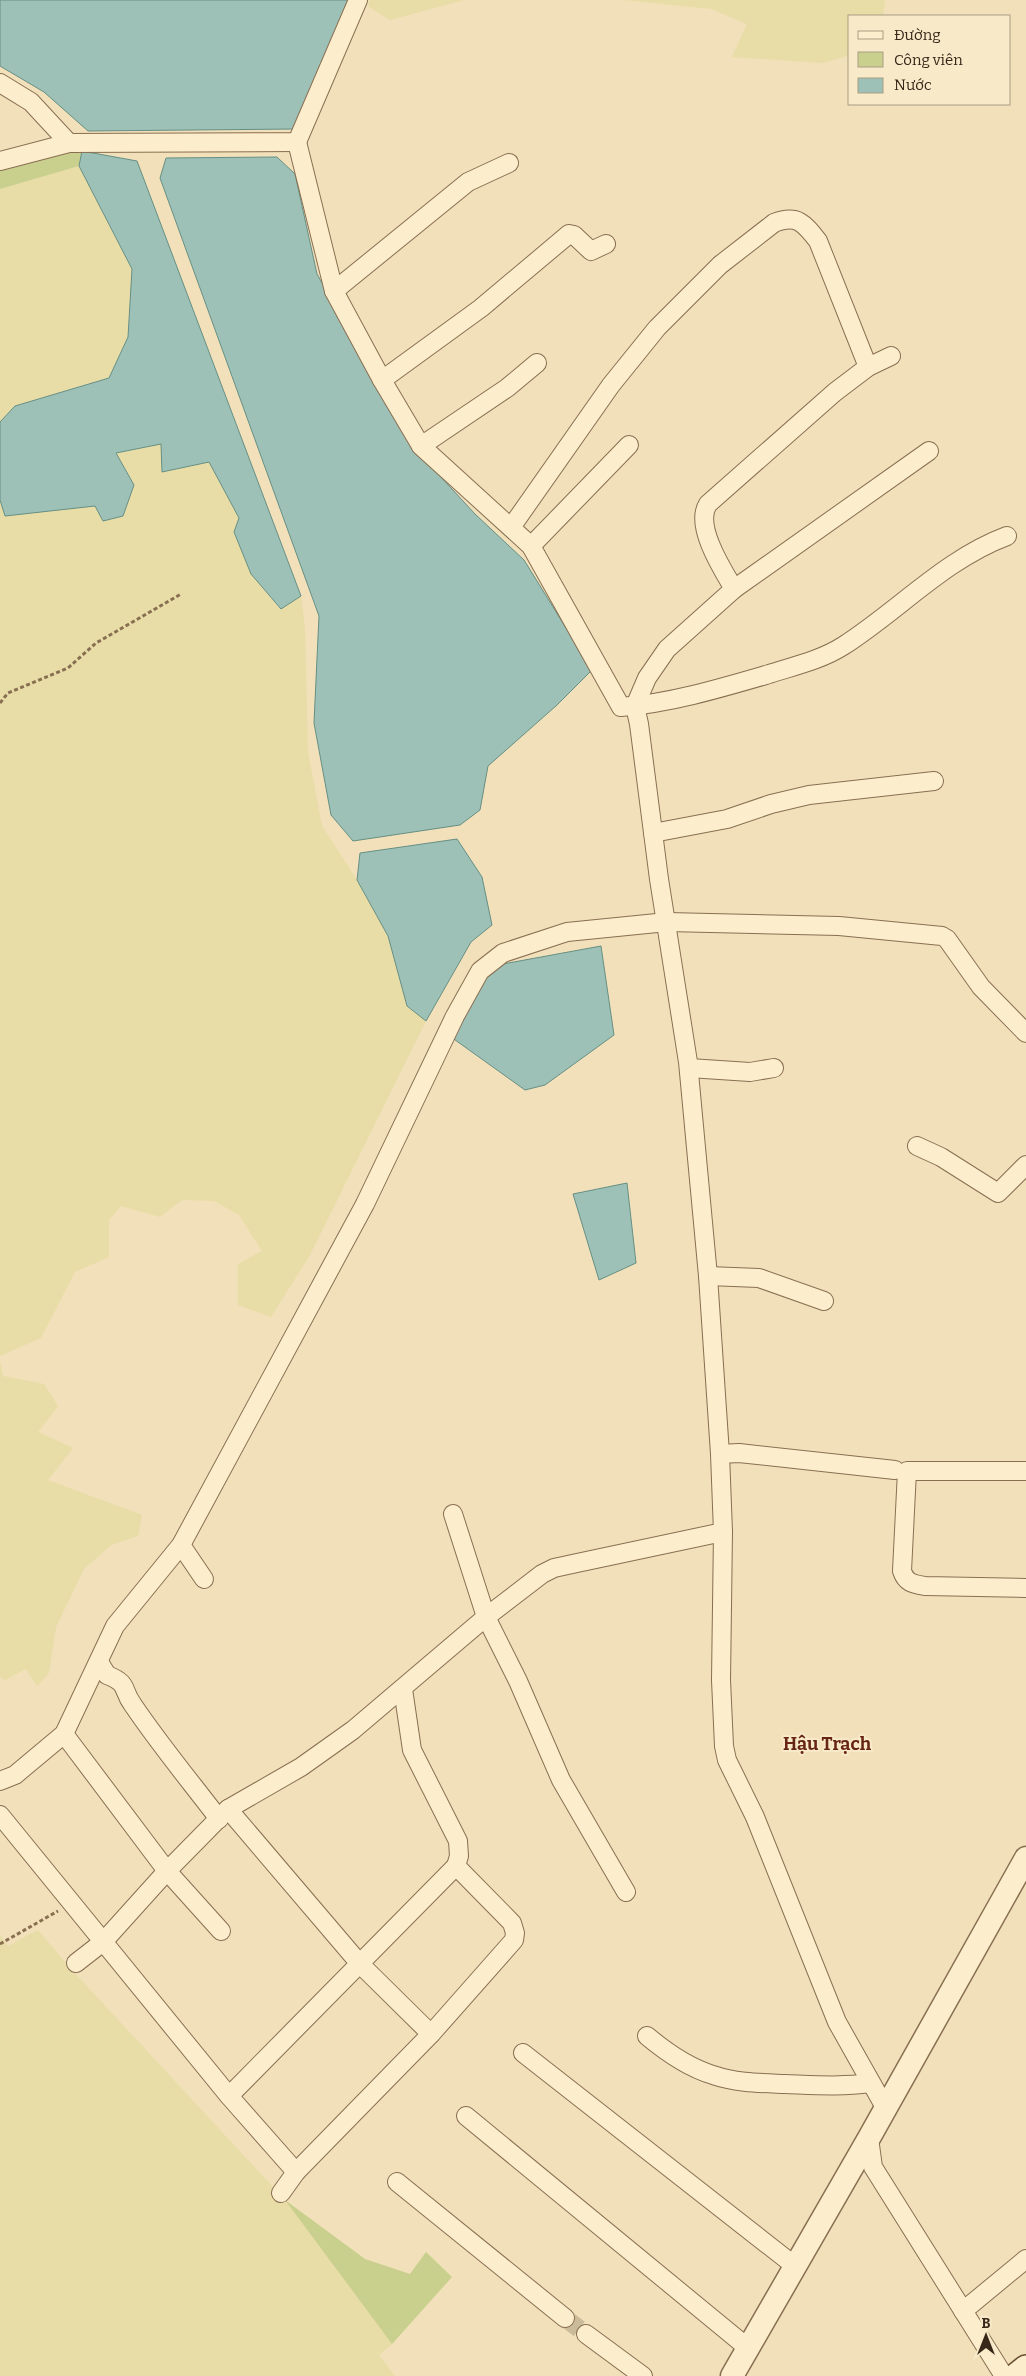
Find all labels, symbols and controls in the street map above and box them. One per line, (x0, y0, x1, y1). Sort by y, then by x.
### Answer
legend (848, 15, 1011, 105)
text: Đường (894, 26, 941, 44)
text: Công viên (894, 51, 963, 69)
text: Nước (894, 76, 932, 94)
district label: Hậu Trạch (783, 1733, 872, 1755)
north arrow (961, 2311, 1011, 2361)
text: B (981, 2315, 991, 2332)

